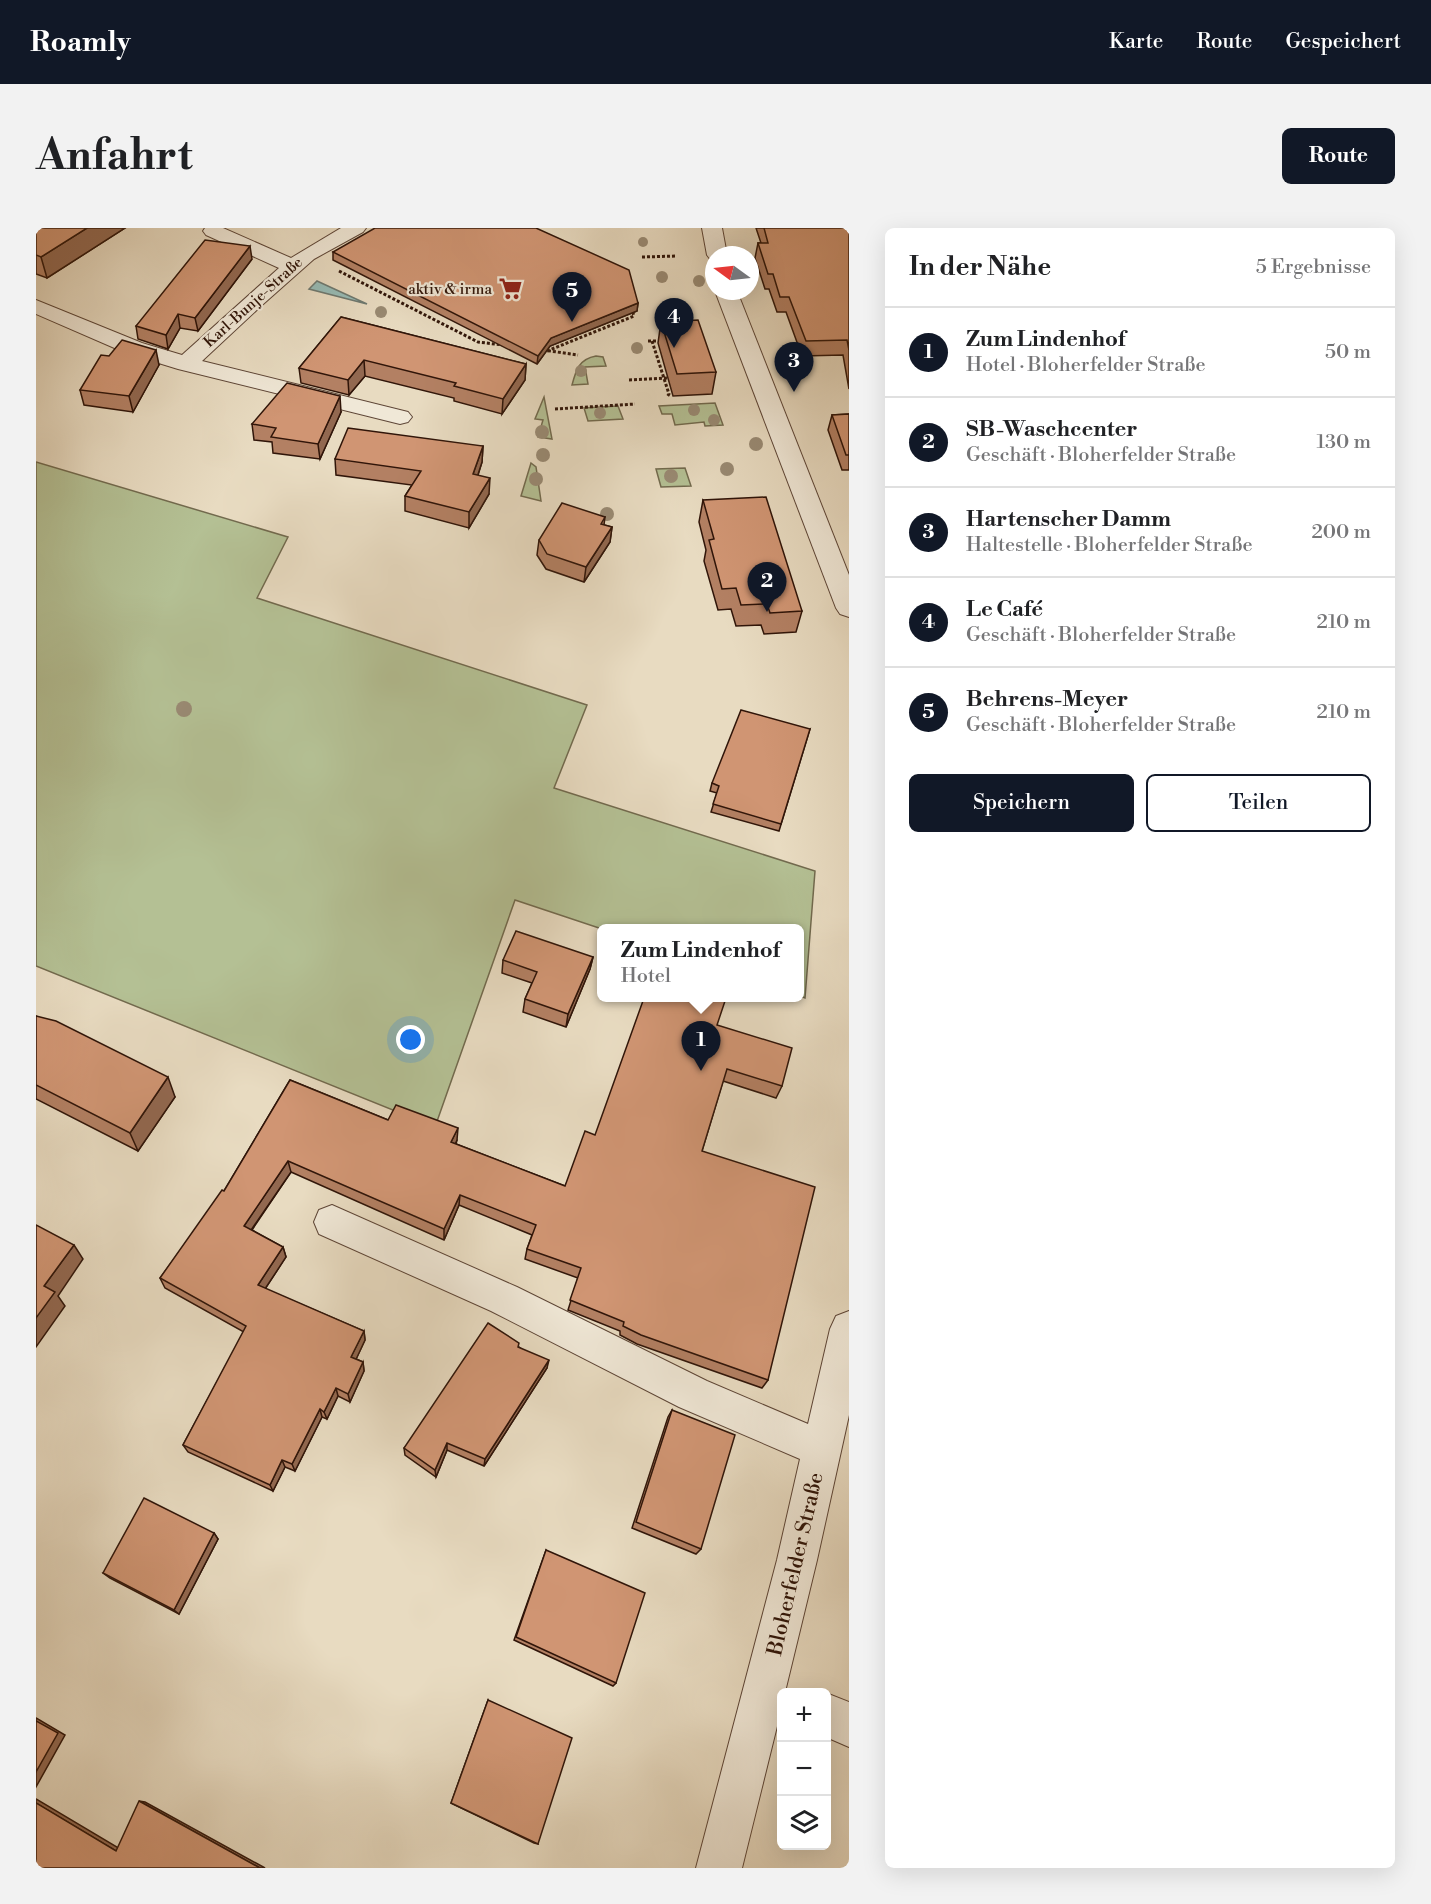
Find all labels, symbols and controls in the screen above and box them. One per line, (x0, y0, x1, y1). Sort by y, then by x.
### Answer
text: Roamly (30, 25, 131, 60)
text: Karte (1109, 29, 1163, 55)
text: Route (1196, 29, 1252, 55)
text: Gespeichert (1285, 29, 1401, 55)
button: Route (1282, 128, 1395, 184)
text: Anfahrt (36, 130, 193, 183)
north arrow (705, 246, 759, 300)
text: In der Nähe (909, 251, 1051, 283)
street label: Karl-Bunje-Straße (200, 253, 307, 352)
text: 5 Ergebnisse (1256, 255, 1371, 280)
pin: 5 (552, 272, 592, 322)
supermarket icon: aktiv & irma (497, 276, 523, 302)
place label: aktiv & irma (408, 280, 492, 299)
pin: 4 (654, 298, 694, 348)
text: Zum Lindenhof (966, 326, 1125, 353)
text: 1 (924, 340, 933, 365)
text: 50 m (1325, 340, 1371, 365)
pin: 3 (774, 342, 813, 392)
text: Hotel · Bloherfelder Straße (966, 353, 1206, 378)
text: SB-Waschcenter (966, 416, 1138, 443)
text: 2 (922, 430, 935, 455)
text: 130 m (1316, 430, 1371, 455)
text: Geschäft · Bloherfelder Straße (966, 443, 1236, 468)
text: Hartenscher Damm (966, 506, 1171, 533)
text: 3 (922, 520, 935, 545)
text: 200 m (1311, 520, 1371, 545)
text: Haltestelle · Bloherfelder Straße (966, 533, 1253, 558)
pin: 2 (748, 562, 786, 612)
text: Le Café (966, 596, 1043, 623)
text: 4 (922, 610, 935, 635)
text: 210 m (1316, 610, 1371, 635)
text: Geschäft · Bloherfelder Straße (966, 623, 1236, 648)
text: Behrens-Meyer (966, 686, 1128, 713)
text: 5 (922, 700, 935, 725)
text: 210 m (1316, 700, 1371, 725)
text: Geschäft · Bloherfelder Straße (966, 713, 1236, 738)
button: Speichern (909, 774, 1134, 832)
button: Teilen (1146, 774, 1371, 832)
popup (597, 924, 804, 1002)
text: Zum Lindenhof (621, 937, 780, 964)
text: Hotel (621, 964, 671, 989)
pin: 1 (682, 1022, 720, 1071)
your location (396, 1025, 425, 1054)
street label: Bloherfelder Straße (762, 1470, 830, 1659)
map controls (777, 1688, 831, 1850)
button: + (777, 1688, 831, 1742)
button: − (777, 1742, 831, 1796)
button: layers (777, 1796, 831, 1850)

